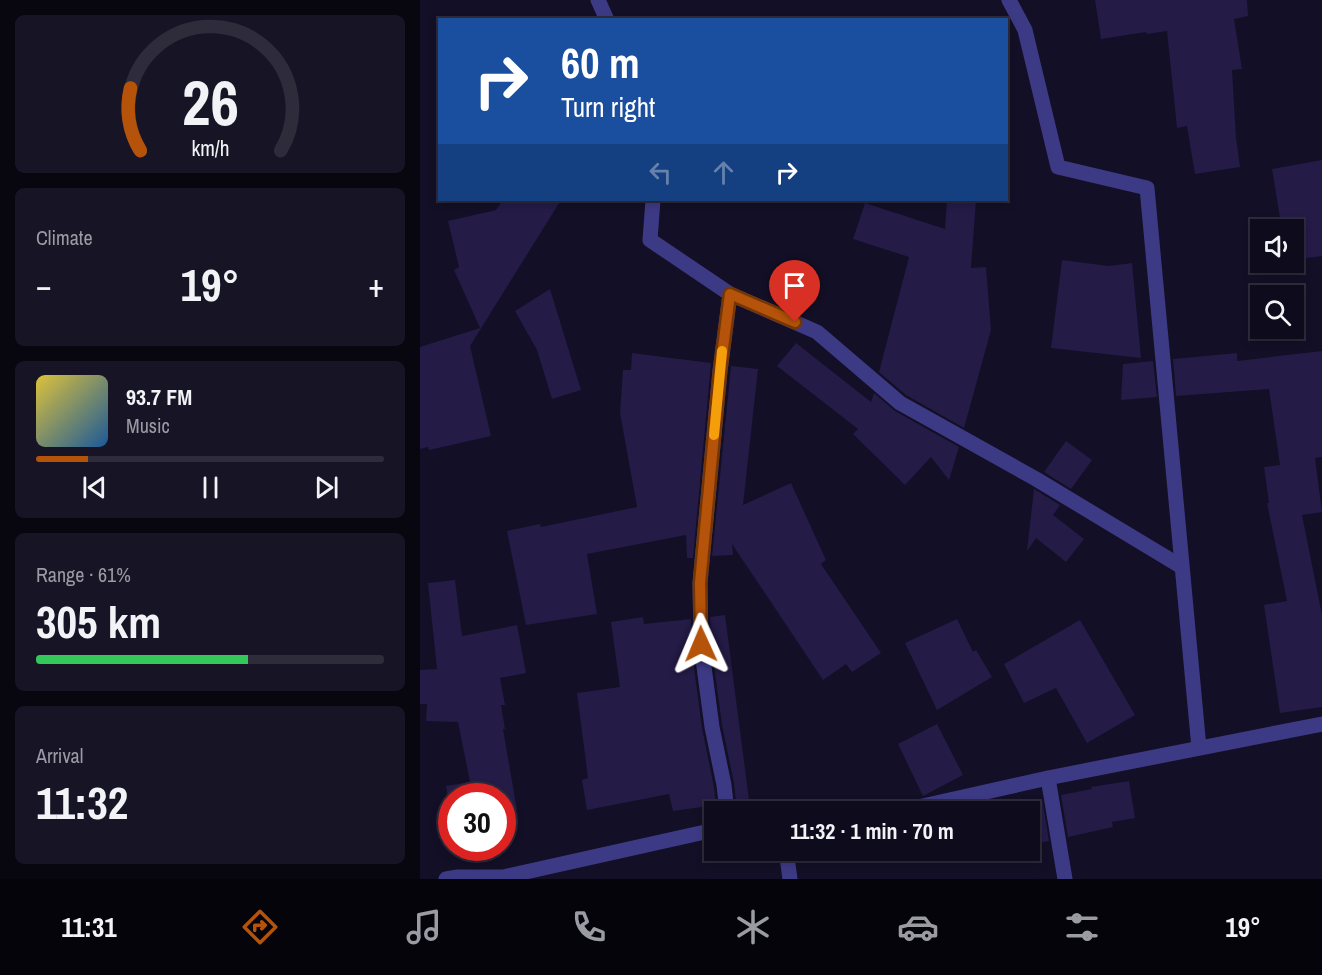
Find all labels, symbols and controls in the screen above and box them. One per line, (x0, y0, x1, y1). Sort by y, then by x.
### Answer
text: 60 m (561, 35, 640, 91)
icon: right (462, 42, 540, 120)
text: 26 (182, 60, 238, 144)
text: Turn right (561, 89, 655, 125)
text: km/h (191, 134, 229, 163)
icon: left (644, 156, 677, 189)
icon: ahead (707, 156, 740, 189)
icon: right (770, 156, 803, 189)
map controls (1250, 219, 1304, 339)
button: sound (1250, 219, 1304, 273)
text: Climate (36, 224, 93, 251)
text: 19° (180, 254, 240, 315)
pin (769, 260, 820, 322)
text: − (36, 263, 52, 307)
text: + (368, 263, 384, 307)
icon: arrive (778, 269, 811, 302)
button: search (1250, 285, 1304, 339)
text: 93.7 FM (126, 382, 192, 412)
text: Music (126, 412, 170, 439)
icon: previous (78, 471, 111, 504)
icon: pause (194, 471, 227, 504)
icon: next (310, 471, 343, 504)
text: Range · 61% (36, 561, 131, 588)
text: 305 km (36, 591, 161, 652)
position arrow (669, 612, 733, 676)
text: Arrival (36, 742, 83, 769)
text: 11:32 (36, 772, 128, 833)
speed limit sign: 30 (438, 783, 516, 861)
text: 11:32 · 1 min · 70 m (790, 816, 954, 846)
icon: directions (239, 906, 281, 948)
icon: music (403, 906, 445, 948)
icon: phone (568, 906, 610, 948)
icon: climate (732, 906, 774, 948)
icon: car (897, 906, 939, 948)
icon: filters (1061, 906, 1103, 948)
text: 11:31 (61, 909, 117, 945)
text: 19° (1225, 909, 1261, 945)

